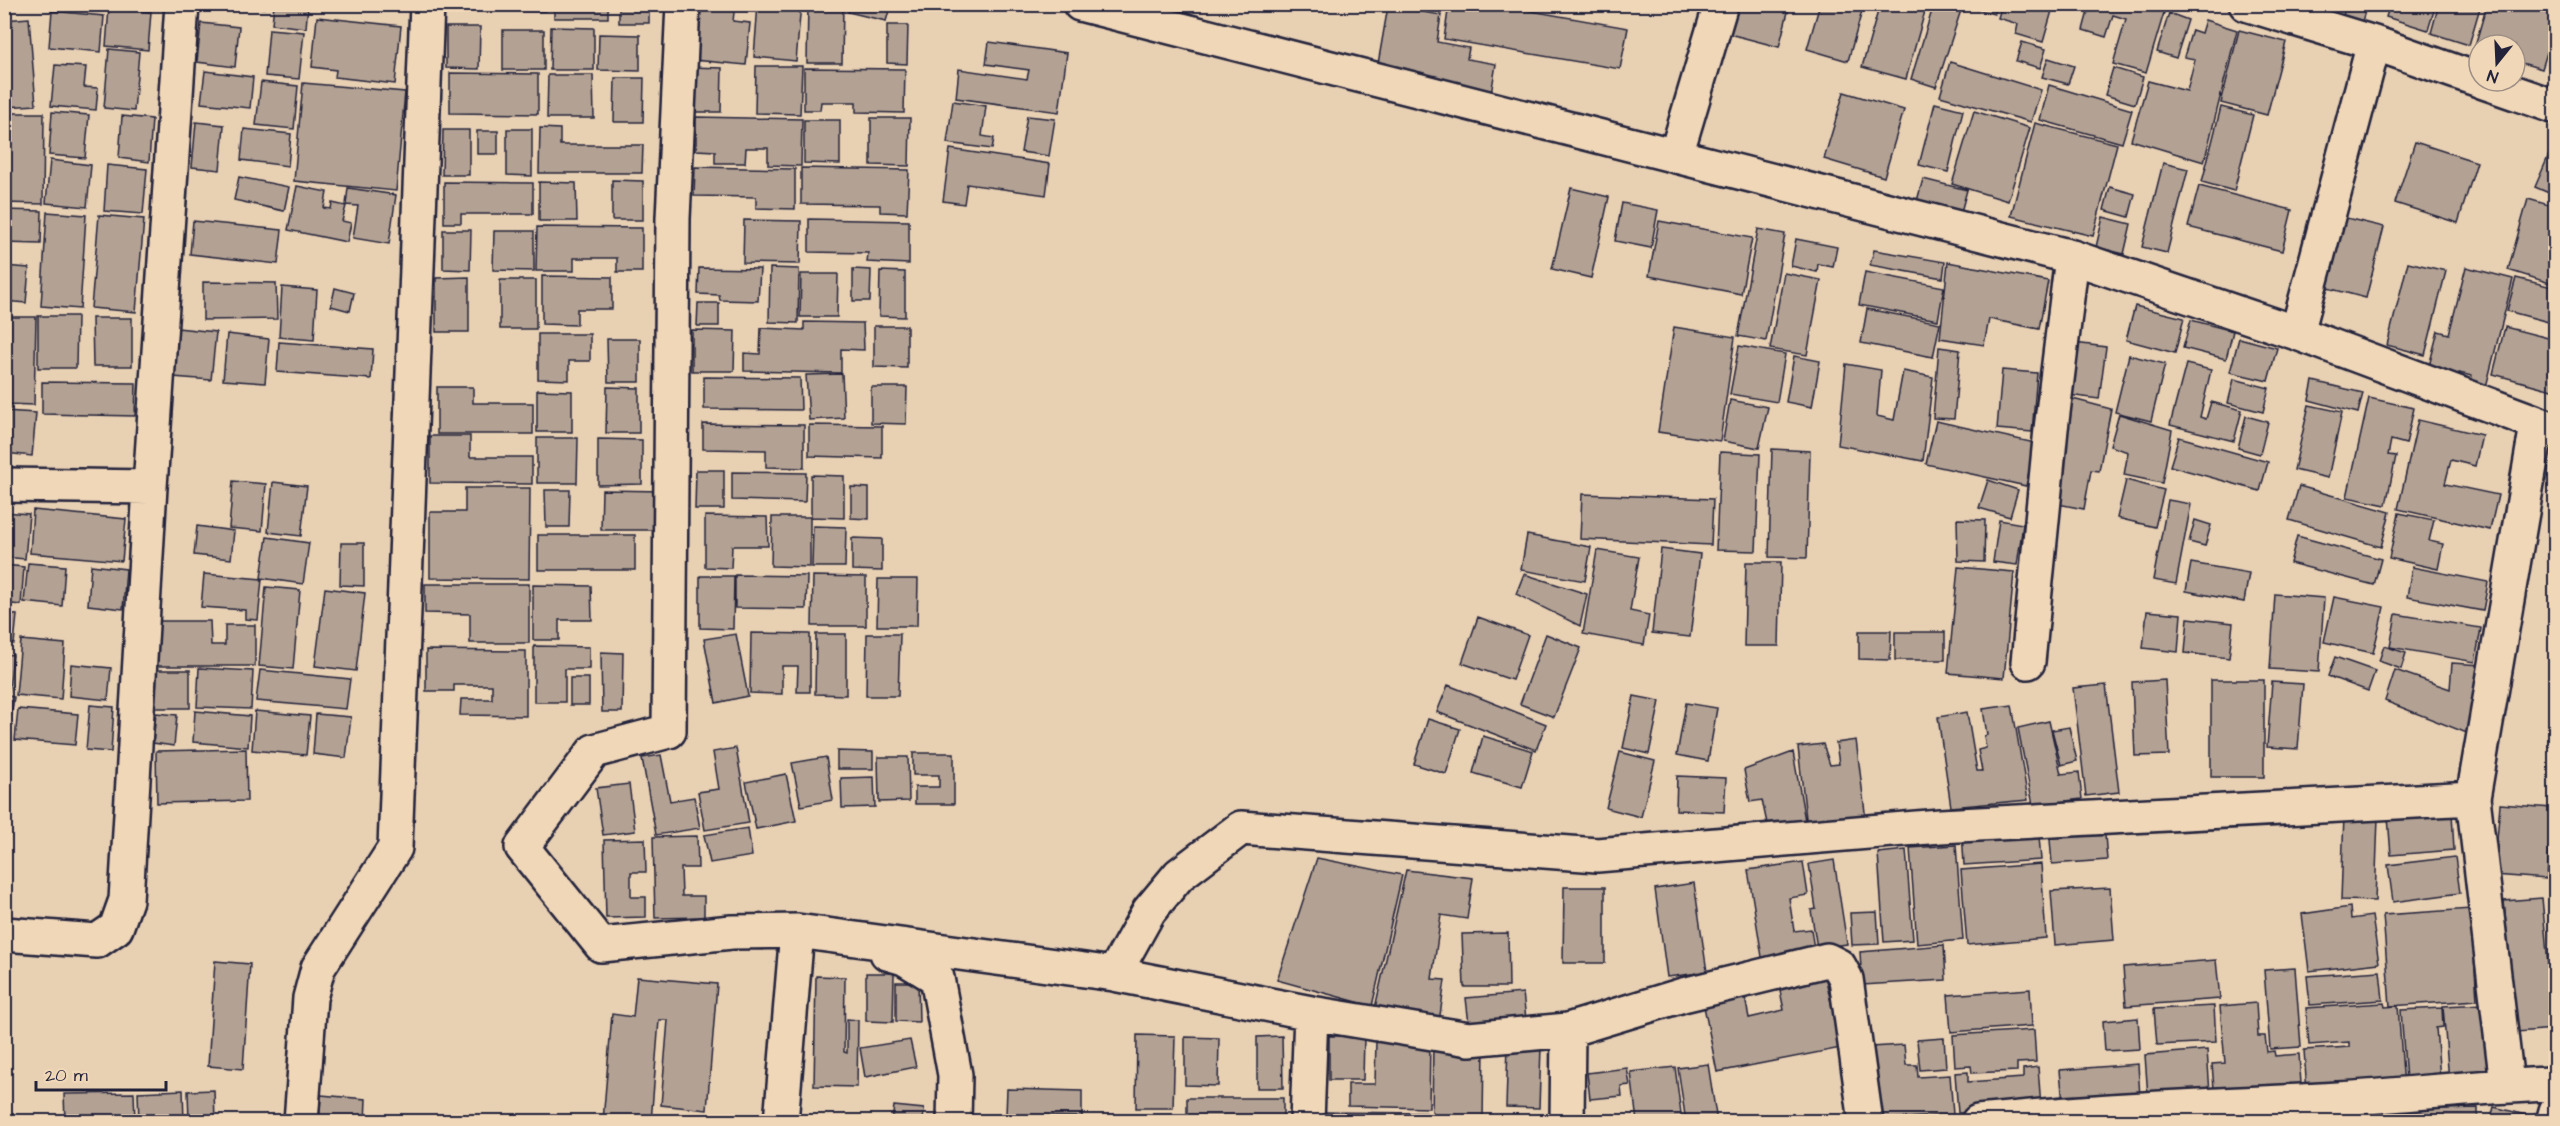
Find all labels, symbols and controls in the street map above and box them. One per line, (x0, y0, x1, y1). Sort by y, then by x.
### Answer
north arrow (2467, 33, 2527, 93)
text: N (2485, 64, 2501, 88)
scale bar (36, 1054, 166, 1092)
text: 20 m (45, 1063, 88, 1088)

